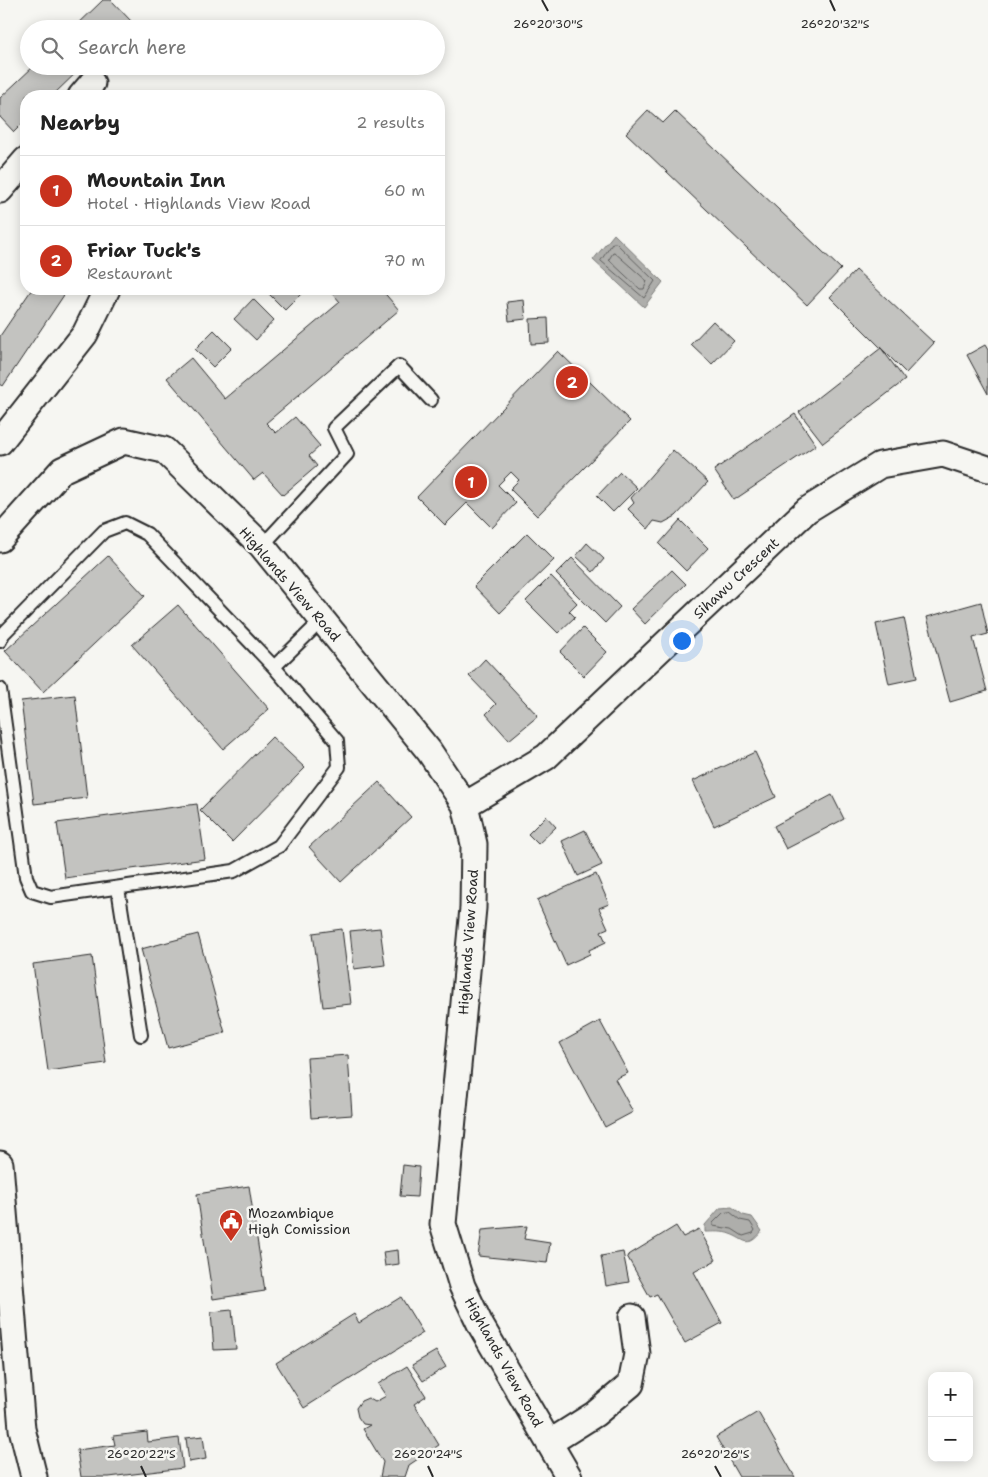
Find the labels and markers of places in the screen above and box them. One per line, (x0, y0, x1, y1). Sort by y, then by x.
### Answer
pin: 2 (556, 363, 588, 401)
pin: 1 (455, 463, 487, 501)
place label: Mozambique High Comission (248, 1204, 351, 1238)
public building icon: Mozambique High Comission (218, 1208, 244, 1242)

